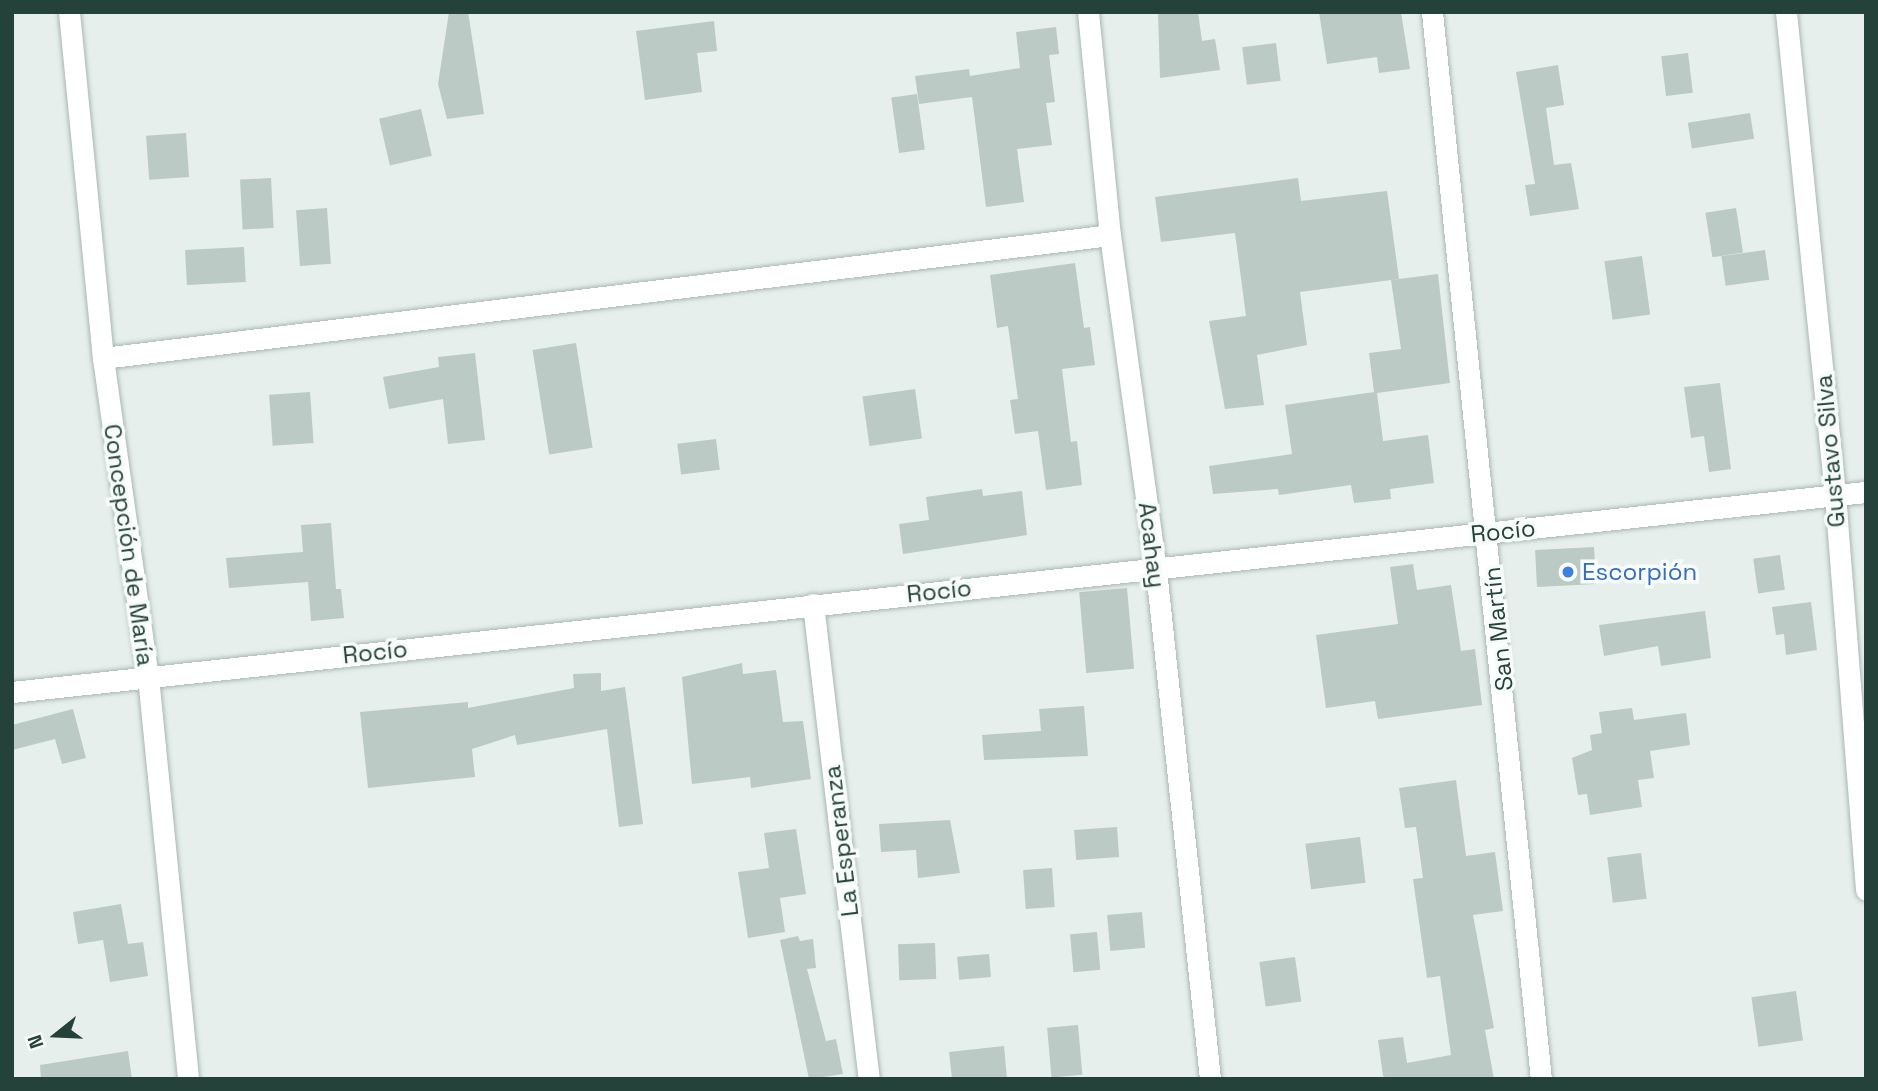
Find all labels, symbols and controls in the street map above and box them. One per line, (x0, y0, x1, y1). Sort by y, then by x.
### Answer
street label: Gustavo Silva (1809, 373, 1851, 529)
street label: Concepción de María (98, 422, 160, 668)
street label: Acahay (1132, 500, 1172, 590)
street label: Rocío (1469, 513, 1537, 549)
place label: Escorpión (1582, 558, 1697, 586)
marker: Escorpión (1560, 564, 1576, 580)
street label: San Martín (1477, 566, 1519, 692)
street label: Rocío (905, 573, 973, 609)
street label: Rocío (341, 634, 409, 670)
street label: La Esperanza (817, 764, 865, 918)
north arrow (21, 1000, 91, 1070)
text: N (22, 1032, 49, 1052)

